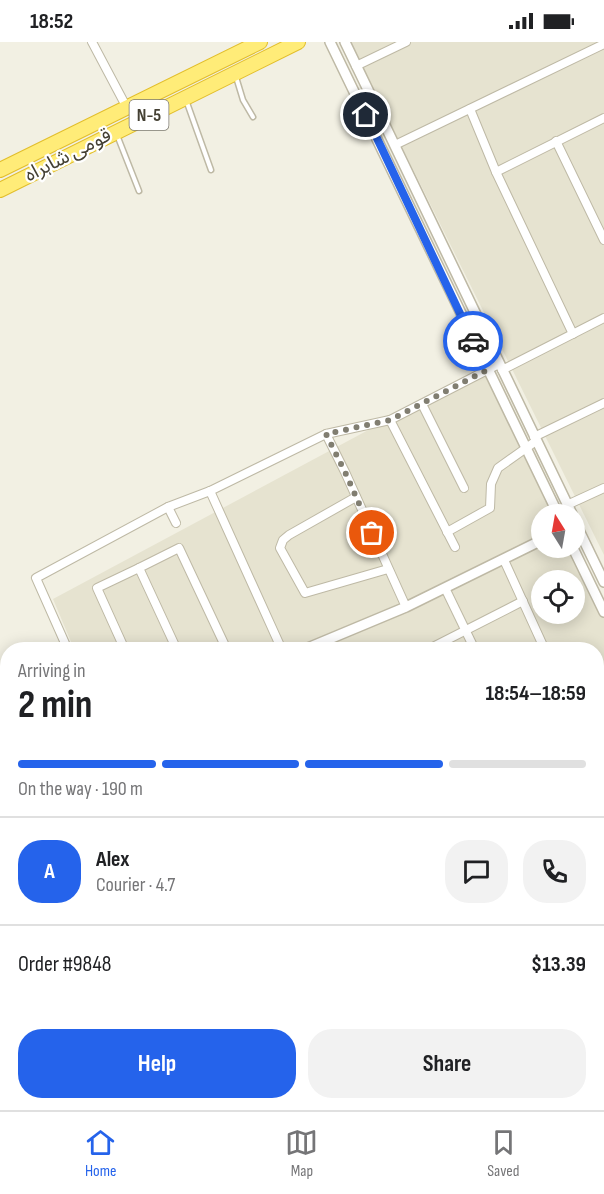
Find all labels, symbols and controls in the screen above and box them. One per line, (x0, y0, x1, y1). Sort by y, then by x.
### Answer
text: 18:52 (30, 8, 73, 35)
pin (340, 89, 391, 140)
icon: home (349, 98, 382, 131)
road number: N-5 (130, 100, 168, 130)
street label: قومی شاہراہ (21, 123, 115, 187)
courier (443, 311, 503, 371)
icon: car (457, 325, 490, 358)
north arrow (531, 504, 585, 558)
map controls (531, 504, 585, 624)
pin (346, 507, 397, 558)
icon: bag (355, 516, 388, 549)
button: locate (531, 570, 585, 624)
text: Arriving in (18, 659, 86, 683)
text: 18:54–18:59 (485, 680, 586, 707)
text: 2 min (18, 682, 92, 729)
text: On the way · 190 m (18, 777, 143, 801)
button: chat (445, 840, 508, 903)
button: phone (523, 840, 586, 903)
text: Alex (96, 846, 129, 873)
text: A (44, 858, 55, 885)
text: Courier · 4.7 (96, 873, 175, 897)
text: Order #9848 (18, 951, 111, 978)
text: $13.39 (531, 951, 586, 978)
button: Help (18, 1029, 296, 1098)
button: Share (308, 1029, 586, 1098)
tab: Home (84, 1126, 117, 1181)
tab: Map (285, 1126, 318, 1181)
tab: Saved (487, 1126, 520, 1181)

